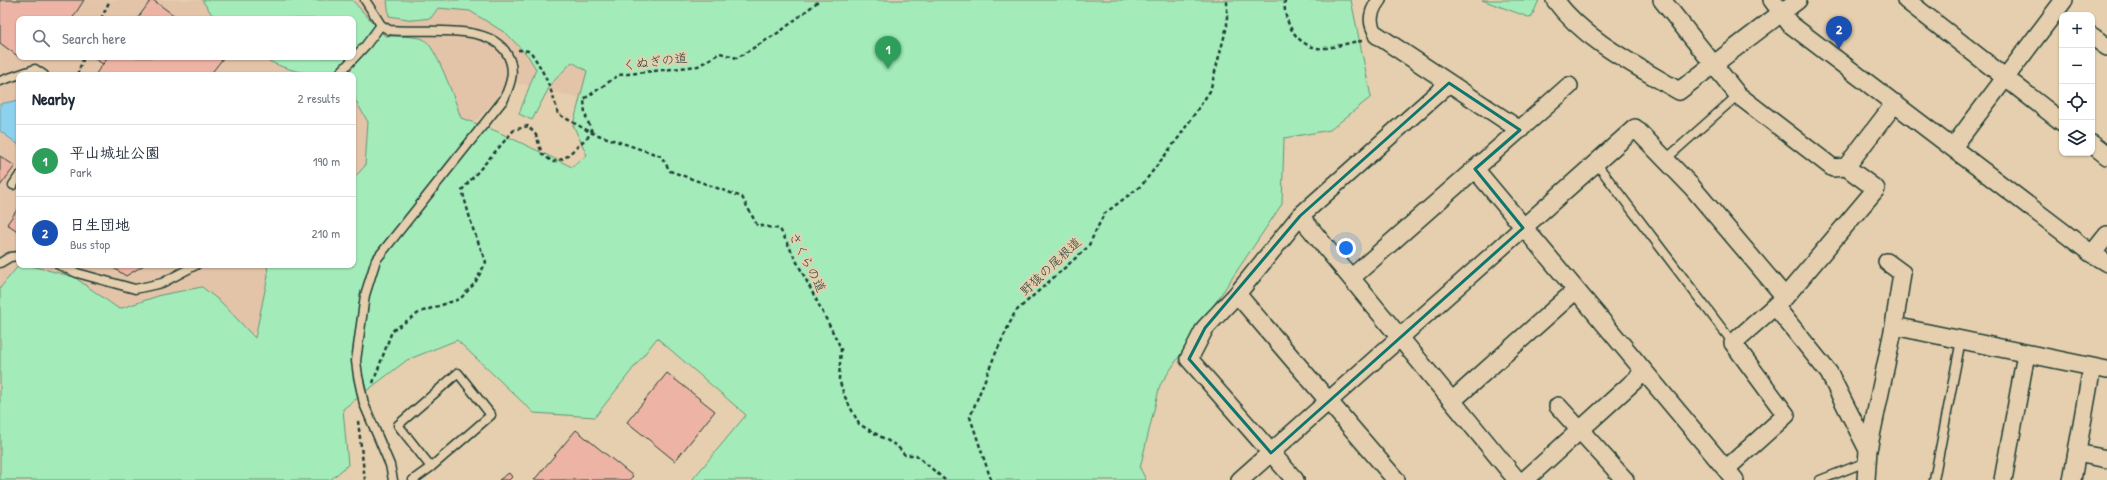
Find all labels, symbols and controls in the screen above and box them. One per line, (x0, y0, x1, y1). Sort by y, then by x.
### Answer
map controls (2059, 12, 2095, 156)
button: + (2059, 12, 2095, 48)
search box (16, 16, 356, 60)
pin: 2 (1826, 16, 1852, 49)
icon: search (30, 27, 52, 49)
text: Search here (62, 28, 126, 49)
pin: 1 (875, 36, 901, 69)
street label: くぬぎの道 (622, 48, 688, 74)
button: − (2059, 48, 2095, 84)
button: locate (2059, 84, 2095, 120)
text: Nearby (32, 87, 75, 110)
text: 2 results (298, 89, 340, 107)
button: layers (2059, 120, 2095, 156)
text: 平山城址公園 (70, 142, 160, 163)
text: 1 (43, 152, 47, 170)
text: 190 m (313, 152, 340, 170)
text: Park (70, 163, 92, 181)
text: 日生団地 (70, 214, 130, 235)
text: 2 (42, 224, 48, 242)
text: 210 m (312, 224, 340, 242)
street label: さくらの道 (785, 229, 831, 295)
street label: 野猿の尾根道 (1015, 233, 1085, 299)
text: Bus stop (70, 235, 110, 253)
your location (1336, 238, 1356, 258)

